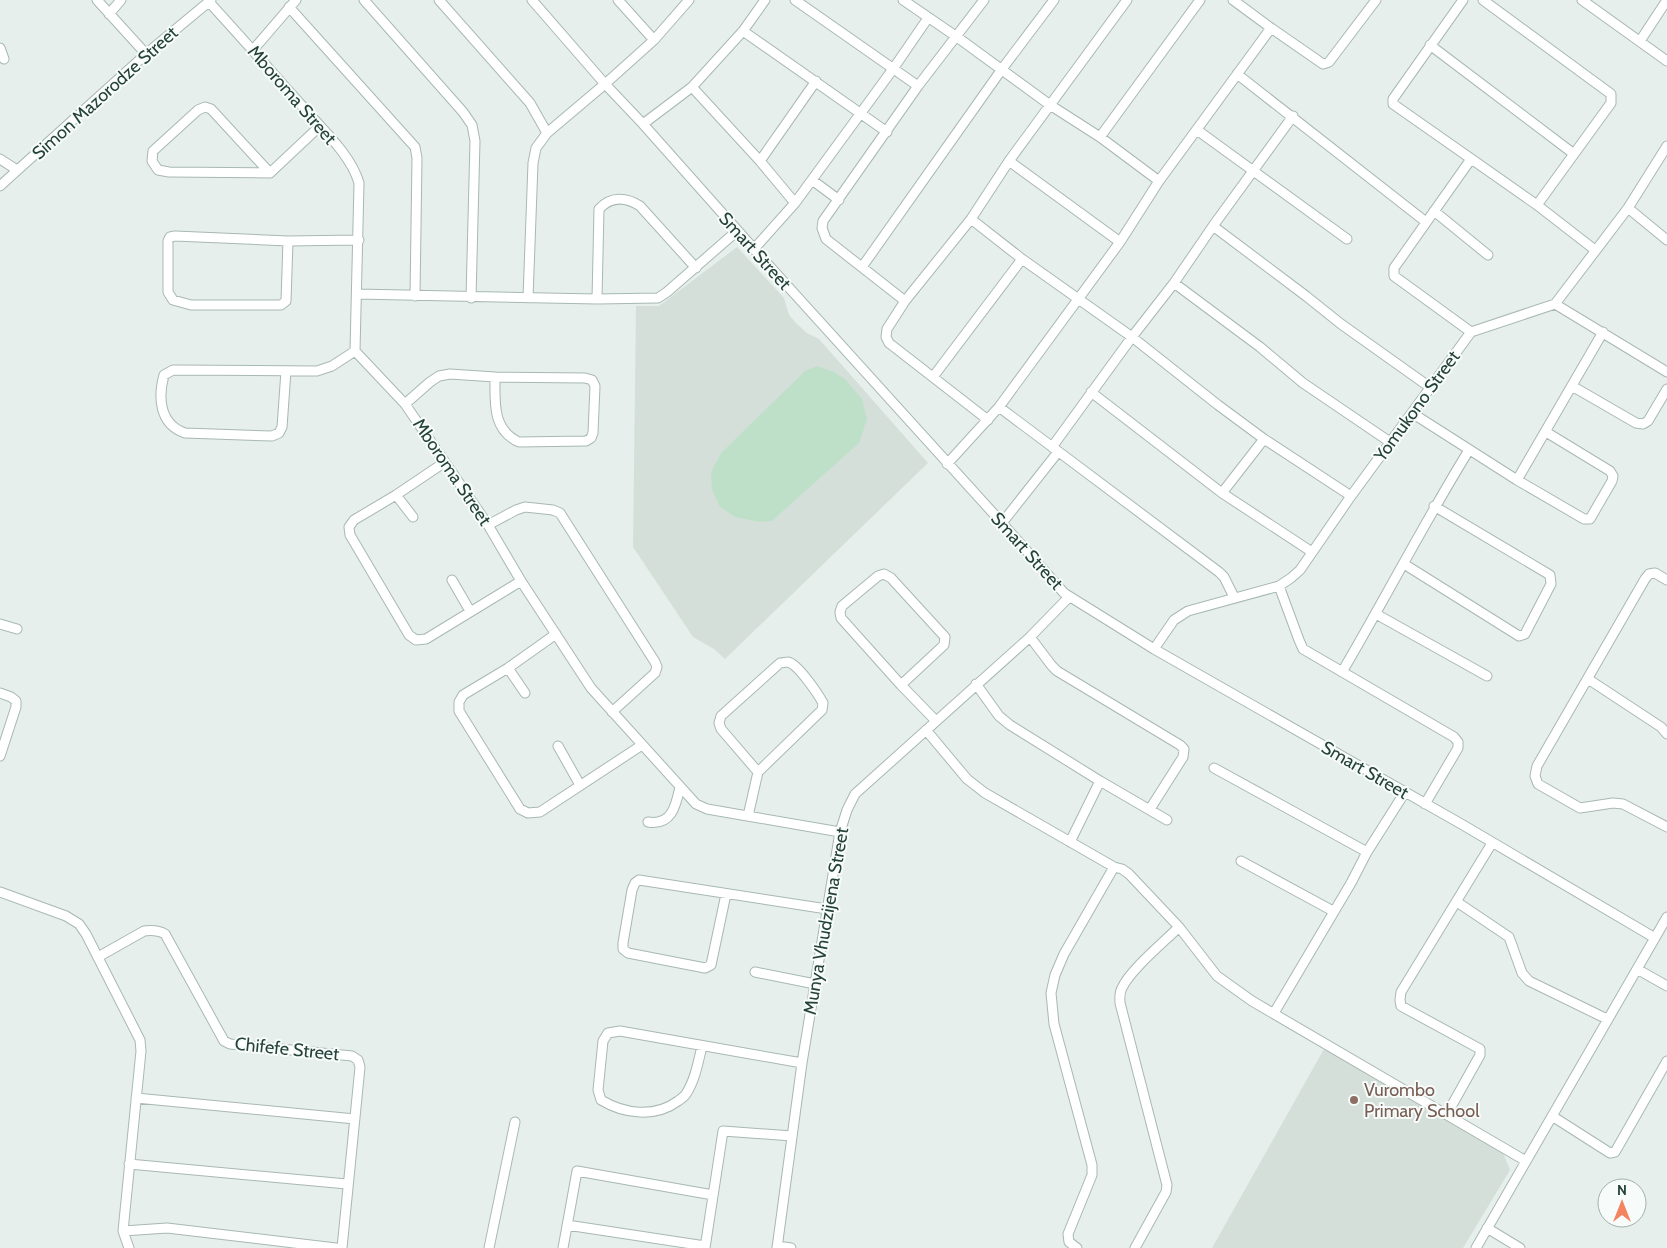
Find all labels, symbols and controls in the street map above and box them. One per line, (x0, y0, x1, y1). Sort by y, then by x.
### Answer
street label: Simon Mazorodze Street (28, 22, 182, 164)
street label: Mboroma Street (243, 41, 341, 149)
street label: Smart Street (714, 208, 796, 294)
street label: Yomukono Street (1369, 346, 1465, 467)
street label: Mboroma Street (408, 414, 496, 530)
street label: Smart Street (986, 508, 1068, 594)
street label: Smart Street (1318, 736, 1412, 804)
street label: Munya Vhudzijena Street (799, 826, 853, 1016)
street label: Chifefe Street (234, 1033, 340, 1065)
place label: Vurombo Primary School (1364, 1079, 1480, 1122)
marker: Vurombo Primary School (1348, 1094, 1360, 1106)
north arrow (1597, 1178, 1647, 1228)
text: N (1617, 1181, 1627, 1199)

